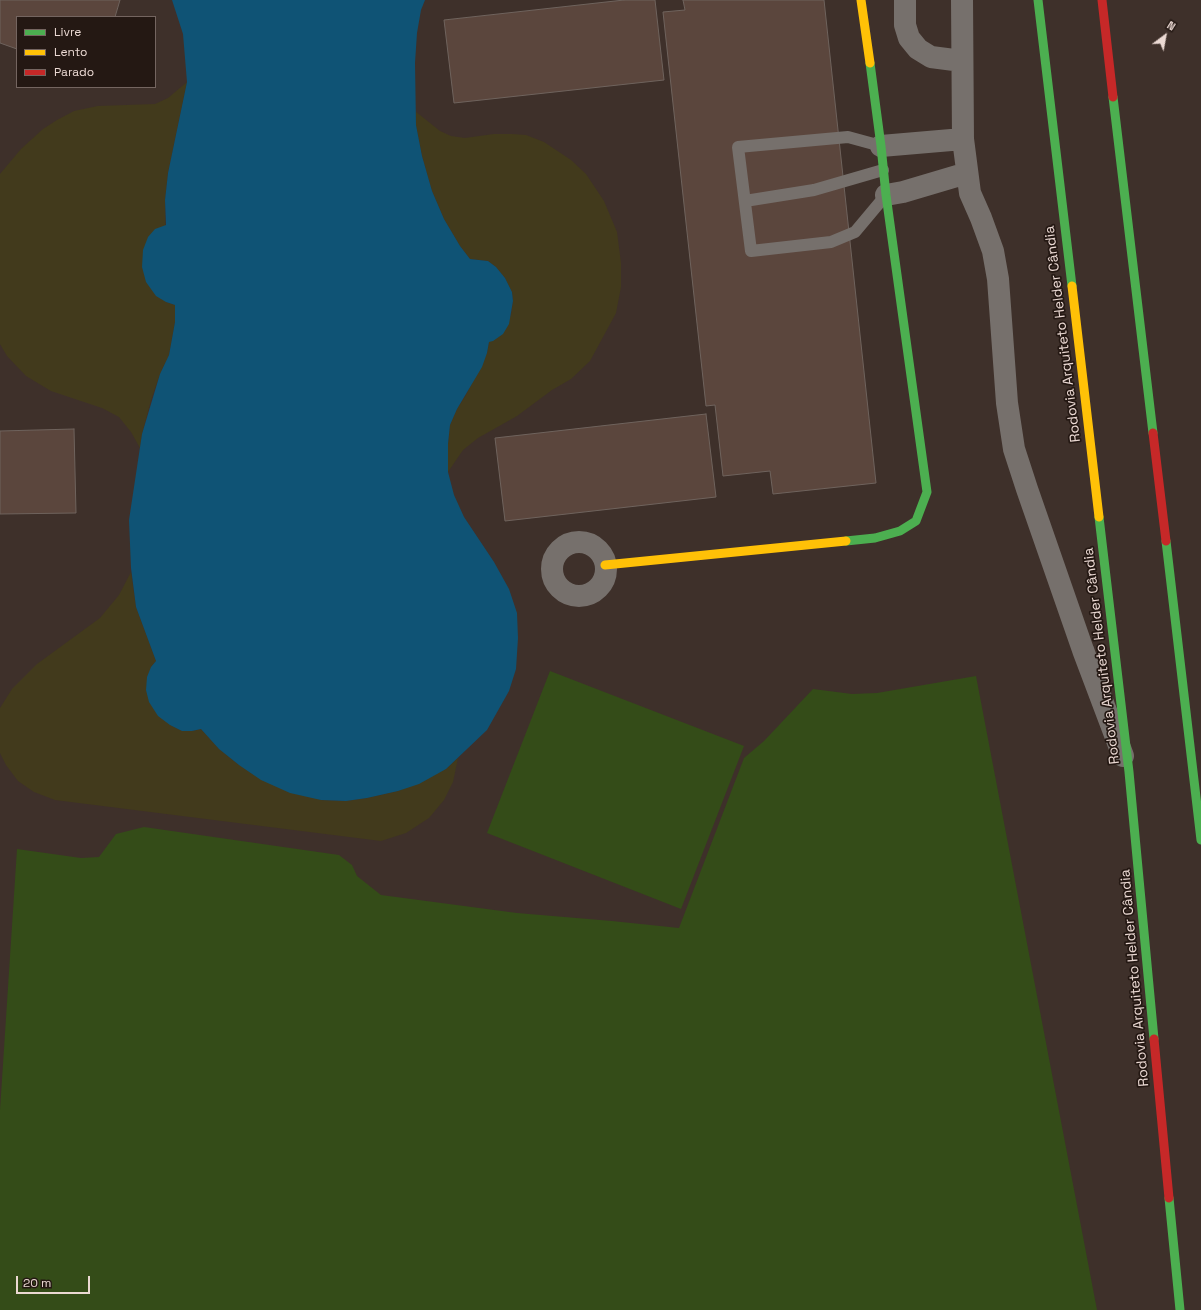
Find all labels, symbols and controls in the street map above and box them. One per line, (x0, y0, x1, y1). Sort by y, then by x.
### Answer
legend (16, 16, 156, 88)
north arrow (1145, 16, 1185, 56)
text: N (1165, 18, 1178, 34)
text: Livre (54, 24, 81, 40)
text: Lento (54, 44, 88, 60)
text: Parado (54, 64, 94, 80)
street label: Rodovia Arquiteto Helder Cândia (1041, 225, 1085, 443)
street label: Rodovia Arquiteto Helder Cândia (1080, 547, 1124, 765)
street label: Rodovia Arquiteto Helder Cândia (1117, 869, 1153, 1087)
scale bar (18, 1268, 92, 1294)
text: 20 m (23, 1275, 51, 1291)

